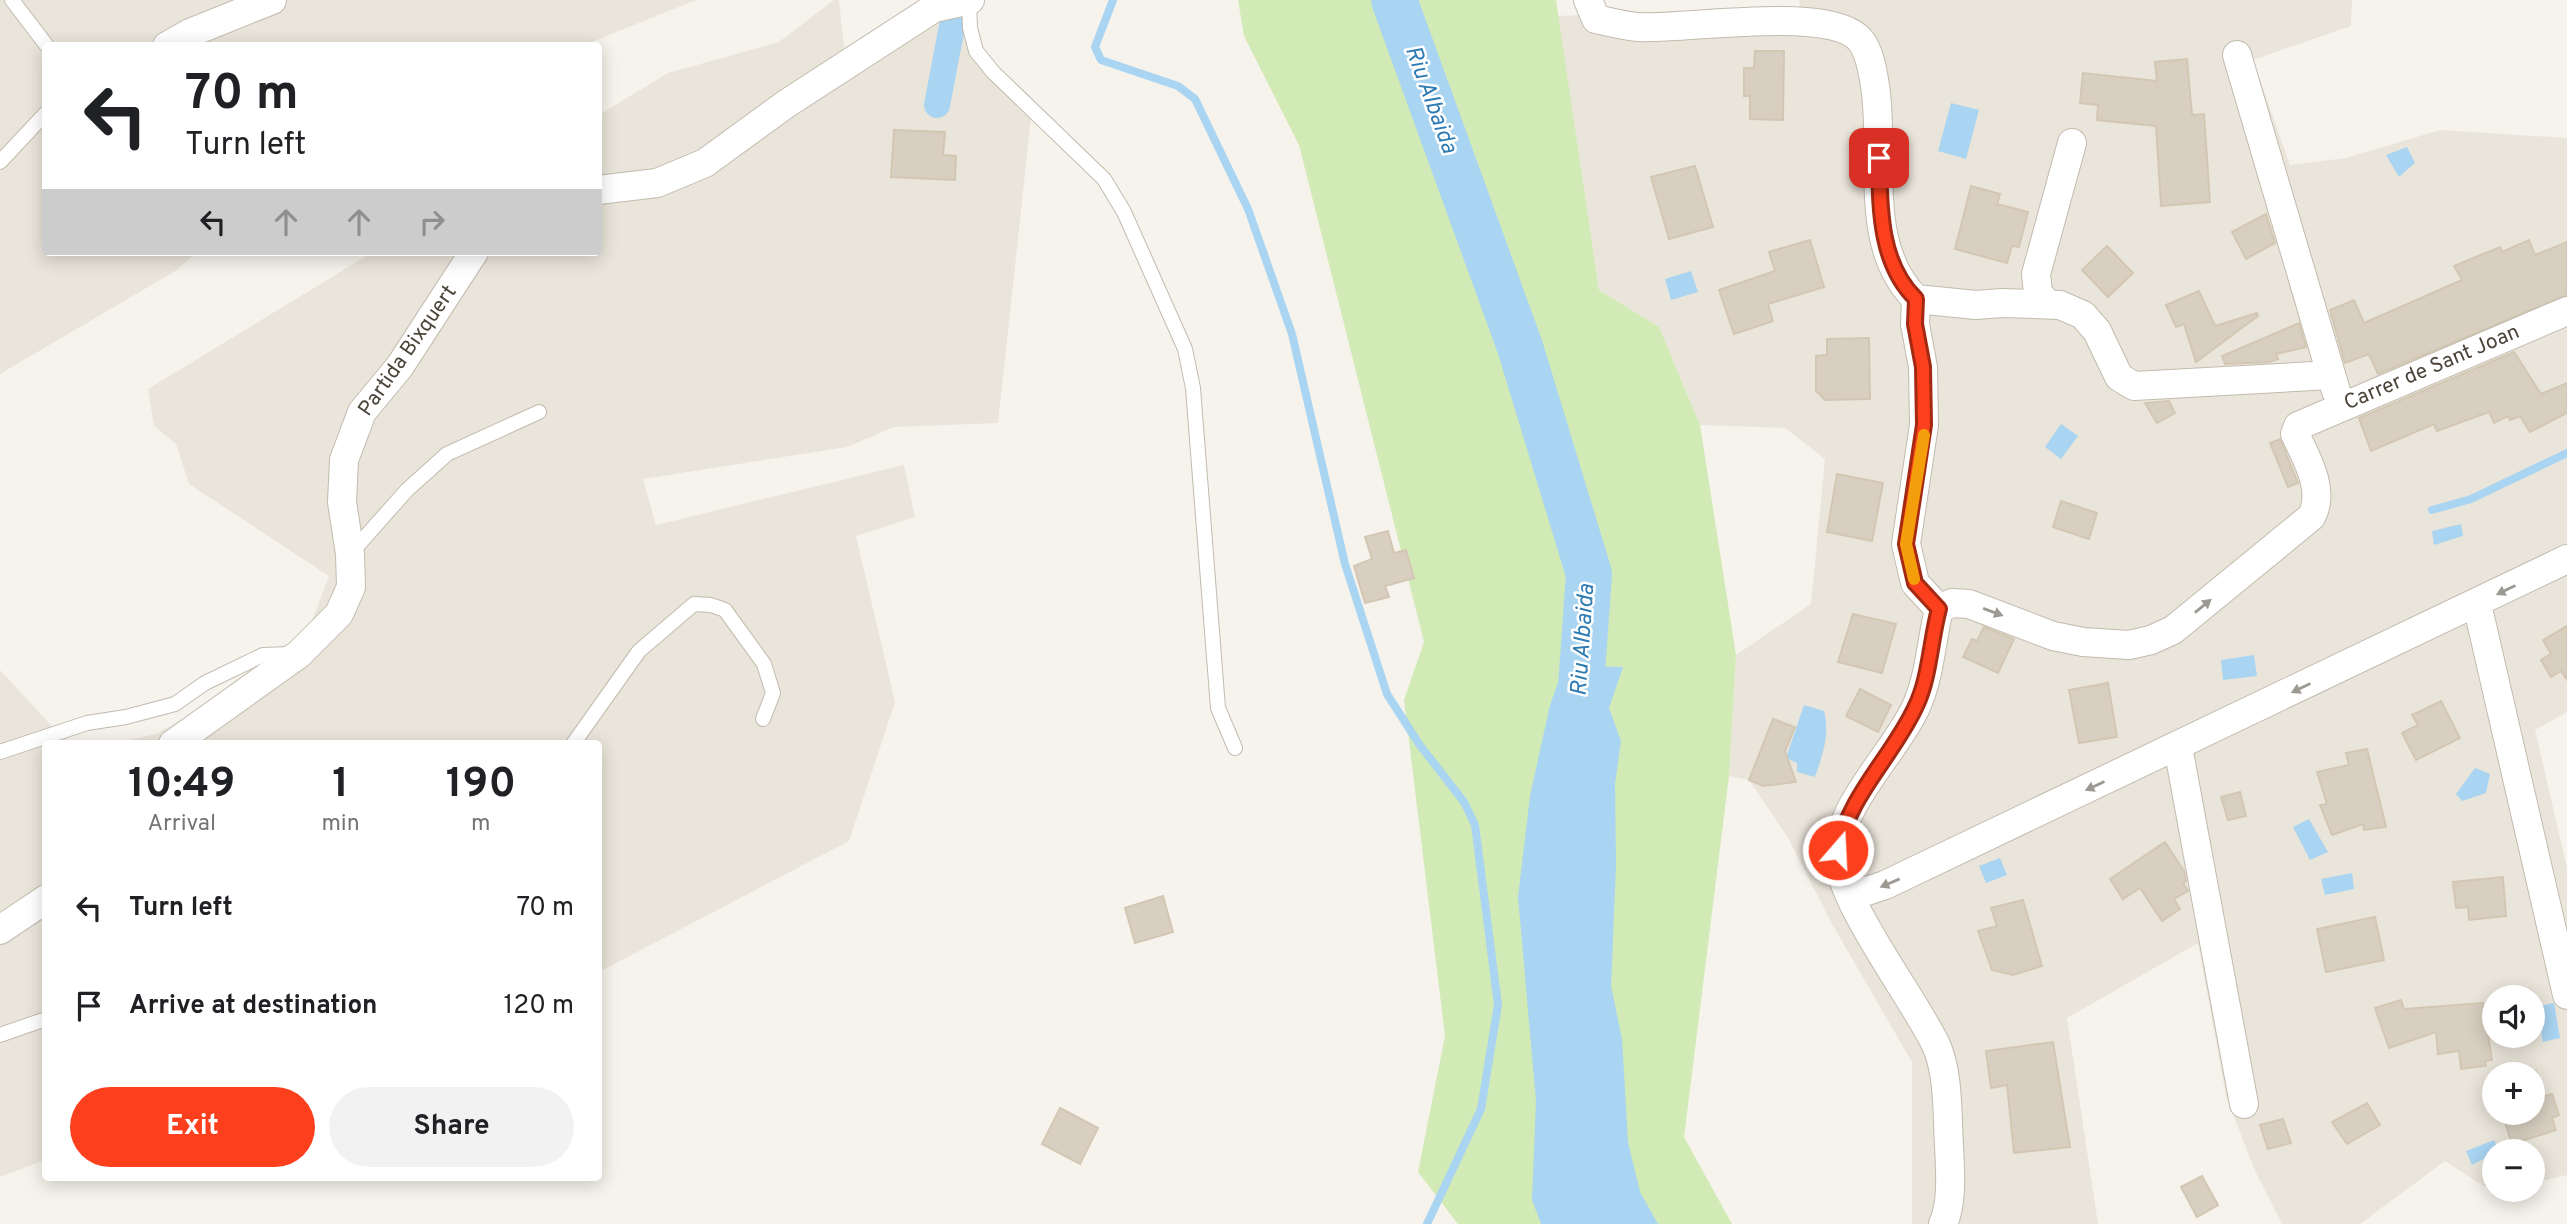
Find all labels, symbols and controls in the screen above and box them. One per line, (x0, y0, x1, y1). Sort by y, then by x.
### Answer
water label: Riu Albaida (1397, 42, 1463, 158)
text: 70 m (185, 65, 299, 127)
icon: left (70, 70, 161, 161)
text: Turn left (185, 126, 306, 166)
pin (1849, 128, 1909, 188)
icon: arrive (1860, 139, 1898, 177)
icon: left (194, 203, 232, 241)
icon: ahead (267, 203, 305, 241)
icon: ahead (340, 203, 378, 241)
icon: right (413, 203, 451, 241)
street label: Partida Bixquert (353, 280, 463, 422)
street label: Carrer de Sant Joan (2340, 319, 2524, 417)
water label: Riu Albaida (1566, 583, 1602, 697)
one-way arrow (2496, 584, 2516, 595)
one-way arrow (2194, 598, 2212, 613)
one-way arrow (1982, 607, 2003, 618)
one-way arrow (2291, 683, 2311, 694)
text: 10:49 (128, 759, 235, 812)
text: 1 (332, 759, 349, 812)
text: 190 (446, 759, 516, 812)
one-way arrow (2085, 781, 2106, 792)
text: Arrival (147, 810, 216, 839)
text: min (321, 810, 360, 839)
text: m (471, 810, 491, 839)
position arrow (1801, 813, 1875, 887)
one-way arrow (1879, 877, 1900, 888)
icon: left (70, 889, 108, 927)
text: Turn left (129, 892, 233, 925)
text: 70 m (516, 892, 574, 925)
map controls (2482, 985, 2545, 1202)
button: sound (2482, 985, 2545, 1048)
icon: arrive (70, 987, 108, 1025)
text: Arrive at destination (129, 990, 377, 1023)
text: 120 m (504, 990, 574, 1023)
button: + (2482, 1062, 2545, 1125)
button: Exit (70, 1087, 315, 1167)
button: Share (329, 1087, 574, 1167)
button: − (2482, 1139, 2545, 1202)

